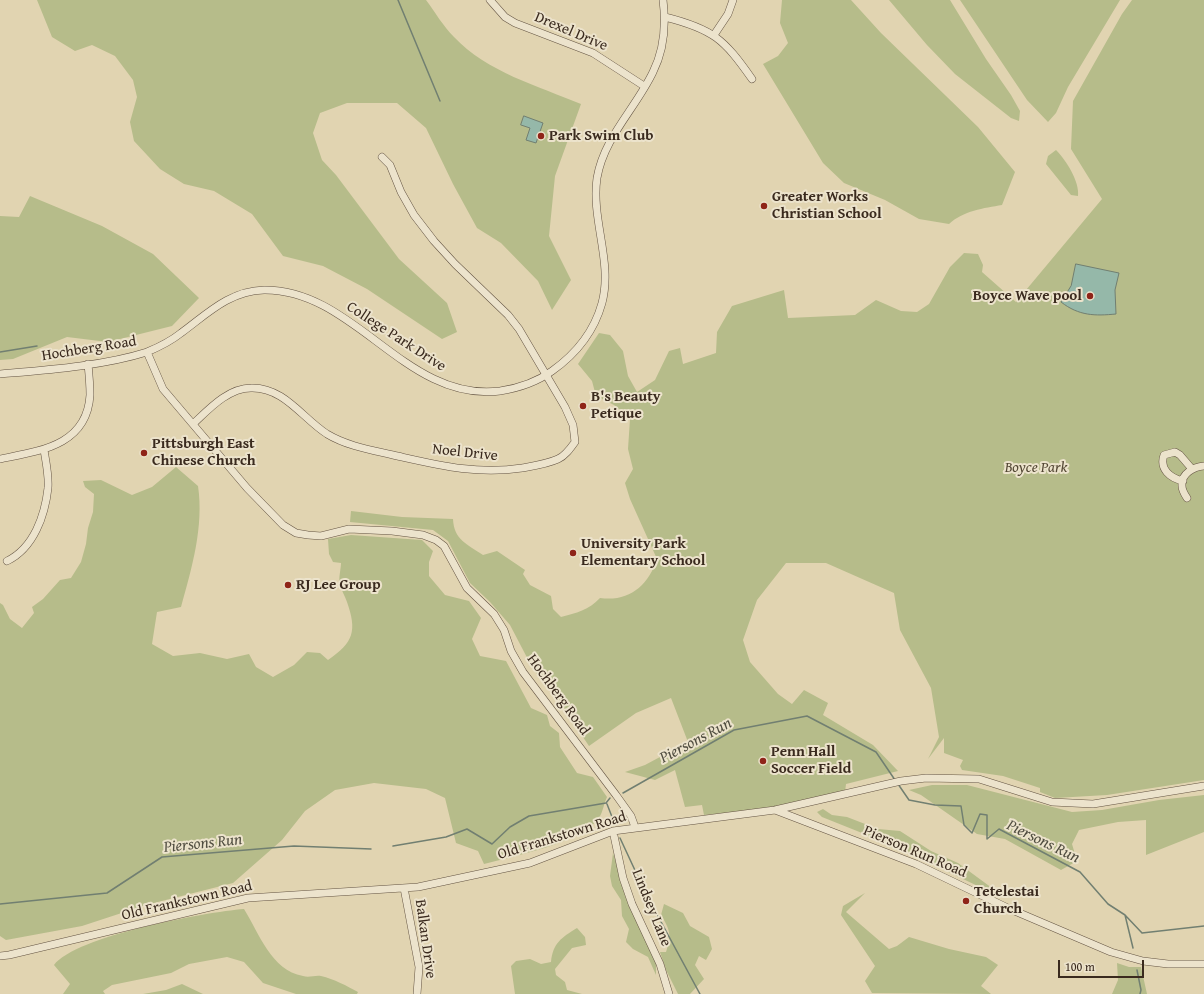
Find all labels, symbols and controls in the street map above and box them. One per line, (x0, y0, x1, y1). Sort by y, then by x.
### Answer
street label: Drexel Drive (532, 9, 610, 55)
place label: Park Swim Club (549, 127, 654, 145)
marker: Park Swim Club (536, 131, 546, 141)
place label: Greater Works Christian School (772, 188, 882, 223)
marker: Greater Works Christian School (759, 201, 769, 211)
place label: Boyce Wave pool (973, 287, 1082, 305)
marker: Boyce Wave pool (1085, 291, 1095, 301)
street label: College Park Drive (343, 298, 449, 376)
street label: Hochberg Road (40, 333, 138, 365)
place label: B's Beauty Petique (591, 388, 661, 423)
marker: B's Beauty Petique (578, 401, 588, 411)
place label: Pittsburgh East Chinese Church (152, 435, 256, 470)
street label: Noel Drive (431, 441, 499, 465)
marker: Pittsburgh East Chinese Church (139, 448, 149, 458)
park label: Boyce Park (1005, 459, 1067, 477)
place label: University Park Elementary School (581, 535, 705, 570)
marker: University Park Elementary School (568, 548, 578, 558)
place label: RJ Lee Group (296, 576, 380, 594)
marker: RJ Lee Group (283, 580, 293, 590)
street label: Hochberg Road (523, 651, 593, 739)
water label: Piersons Run (657, 714, 735, 768)
place label: Penn Hall Soccer Field (771, 743, 851, 778)
marker: Penn Hall Soccer Field (758, 756, 768, 766)
street label: Old Frankstown Road (496, 808, 628, 864)
water label: Piersons Run (1003, 816, 1083, 868)
street label: Pierson Run Road (861, 822, 969, 882)
water label: Piersons Run (163, 830, 243, 858)
street label: Lindsey Lane (627, 867, 675, 949)
street label: Old Frankstown Road (120, 877, 254, 925)
place label: Tetelestai Church (974, 883, 1039, 918)
marker: Tetelestai Church (961, 896, 971, 906)
street label: Balkan Drive (411, 898, 439, 980)
scale bar (1060, 952, 1146, 978)
text: 100 m (1065, 958, 1095, 975)

